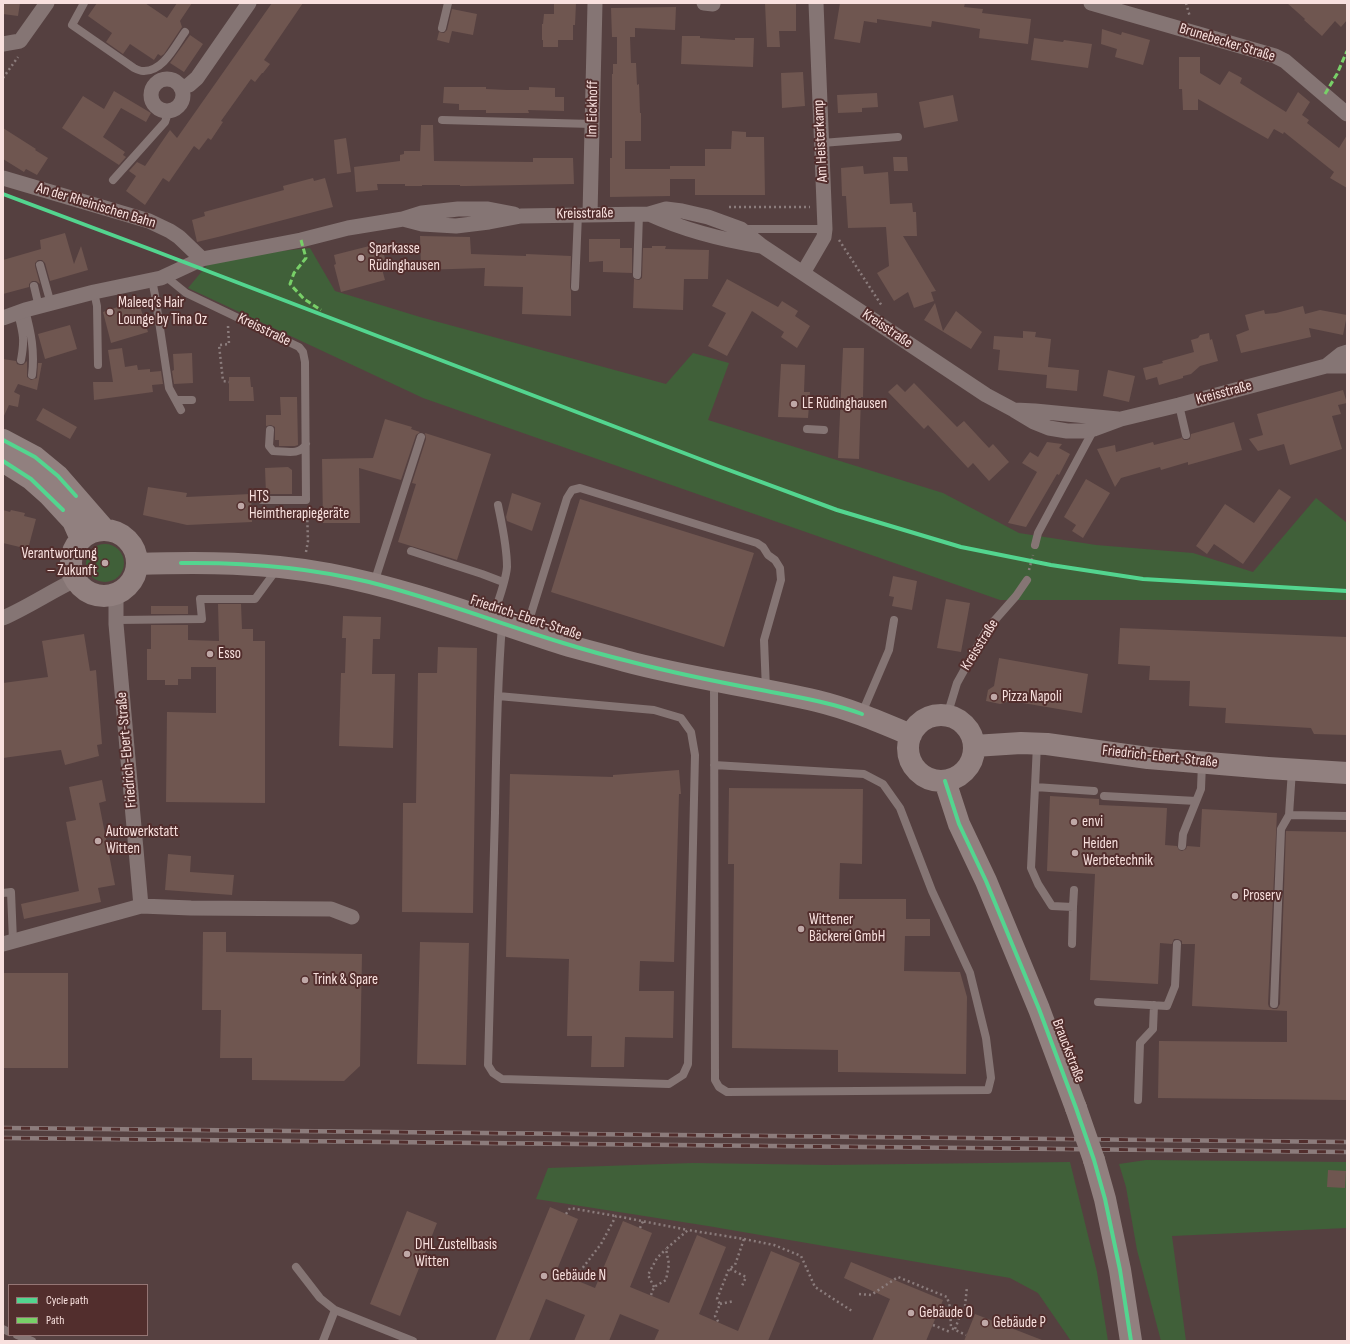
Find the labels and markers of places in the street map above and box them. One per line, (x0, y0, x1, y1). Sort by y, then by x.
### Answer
place label: Sparkasse Rüdinghausen (369, 240, 440, 275)
marker: Sparkasse Rüdinghausen (356, 253, 366, 263)
place label: Maleeq’s Hair Lounge by Tina Oz (118, 294, 207, 329)
marker: Maleeq’s Hair Lounge by Tina Oz (105, 307, 115, 317)
place label: LE Rüdinghausen (802, 395, 887, 413)
marker: LE Rüdinghausen (789, 399, 799, 409)
place label: HTS Heimtherapiegeräte (249, 488, 349, 523)
marker: HTS Heimtherapiegeräte (236, 501, 246, 511)
place label: Verantwortung – Zukunft (21, 545, 97, 580)
marker: Verantwortung – Zukunft (100, 558, 110, 568)
place label: Esso (218, 645, 241, 663)
marker: Esso (205, 649, 215, 659)
place label: Pizza Napoli (1002, 688, 1062, 706)
marker: Pizza Napoli (989, 692, 999, 702)
place label: envi (1082, 813, 1103, 831)
marker: envi (1069, 817, 1079, 827)
place label: Autowerkstatt Witten (106, 823, 178, 858)
place label: Heiden Werbetechnik (1083, 835, 1153, 870)
marker: Autowerkstatt Witten (93, 836, 103, 846)
marker: Heiden Werbetechnik (1070, 848, 1080, 858)
place label: Proserv (1243, 887, 1281, 905)
marker: Proserv (1230, 891, 1240, 901)
place label: Wittener Bäckerei GmbH (809, 911, 885, 946)
marker: Wittener Bäckerei GmbH (796, 924, 806, 934)
place label: Trink & Spare (313, 971, 378, 989)
marker: Trink & Spare (300, 975, 310, 985)
place label: DHL Zustellbasis Witten (415, 1236, 497, 1271)
marker: DHL Zustellbasis Witten (402, 1249, 412, 1259)
place label: Gebäude N (552, 1267, 606, 1285)
marker: Gebäude N (539, 1271, 549, 1281)
place label: Gebäude O (919, 1304, 973, 1322)
marker: Gebäude O (906, 1308, 916, 1318)
place label: Gebäude P (993, 1314, 1046, 1332)
marker: Gebäude P (980, 1318, 990, 1328)

